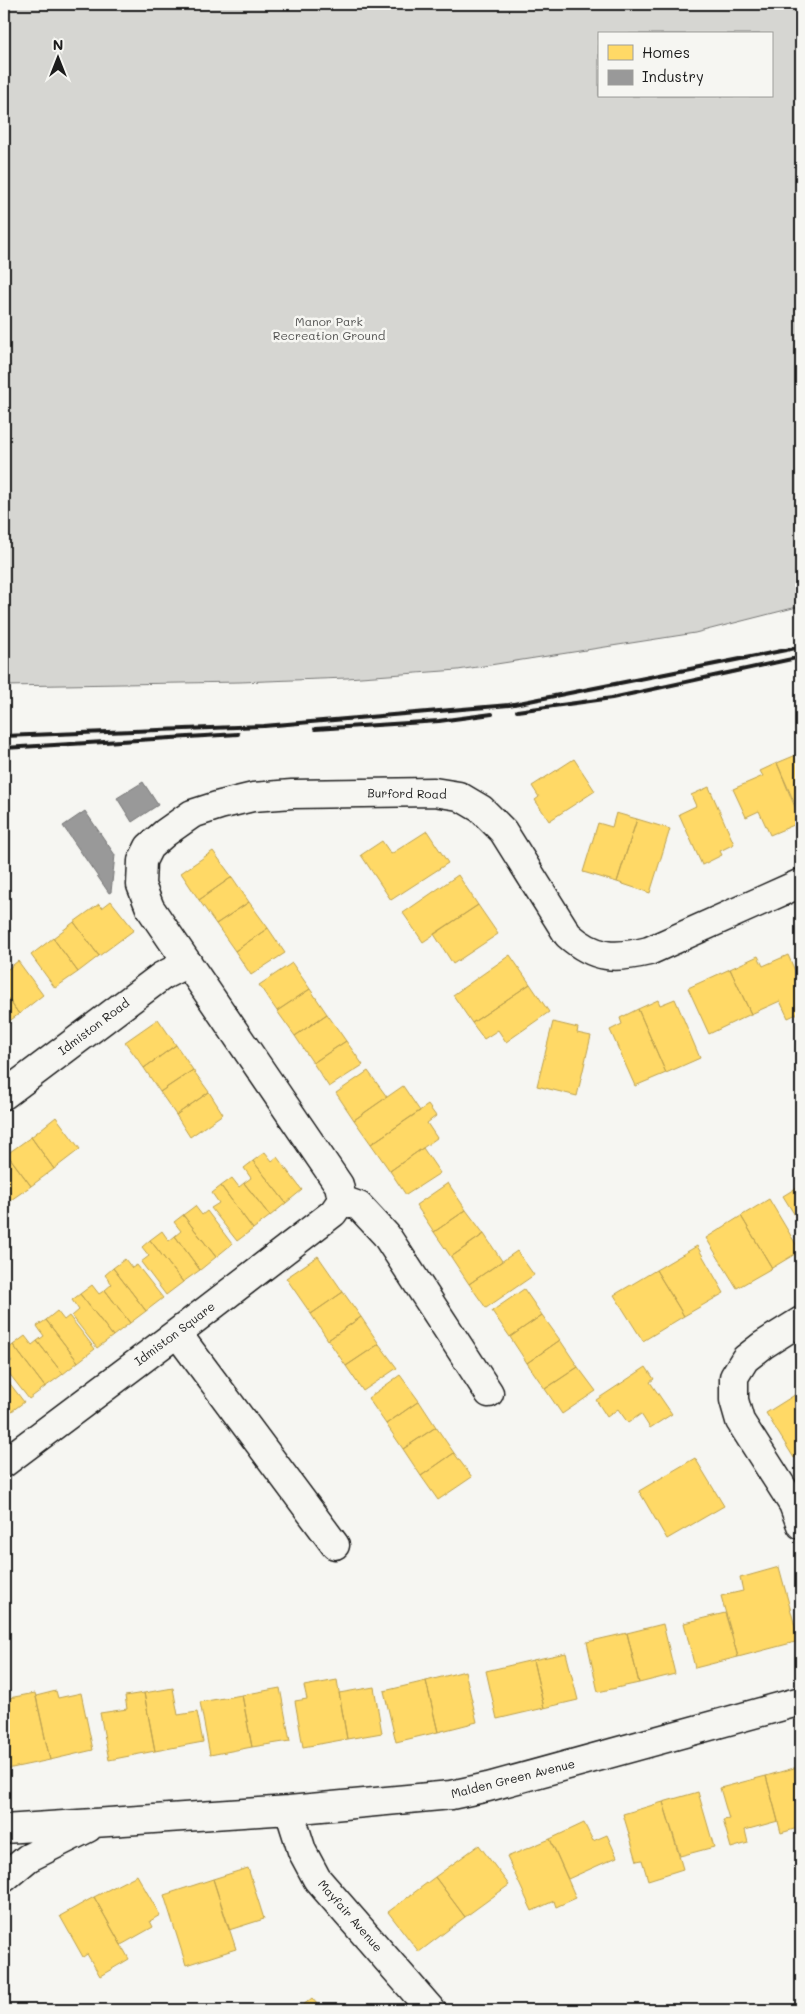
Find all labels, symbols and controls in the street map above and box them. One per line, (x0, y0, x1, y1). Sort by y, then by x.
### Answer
north arrow (32, 32, 82, 82)
legend (598, 32, 772, 98)
text: N (53, 35, 63, 54)
text: Homes (642, 42, 690, 62)
text: Industry (642, 66, 704, 86)
park label: Manor Park Recreation Ground (273, 313, 386, 343)
street label: Burford Road (367, 784, 447, 802)
street label: Idmiston Road (55, 994, 132, 1058)
street label: Idmiston Square (131, 1298, 218, 1369)
street label: Malden Green Avenue (449, 1755, 576, 1801)
street label: Mayfair Avenue (315, 1876, 386, 1955)

